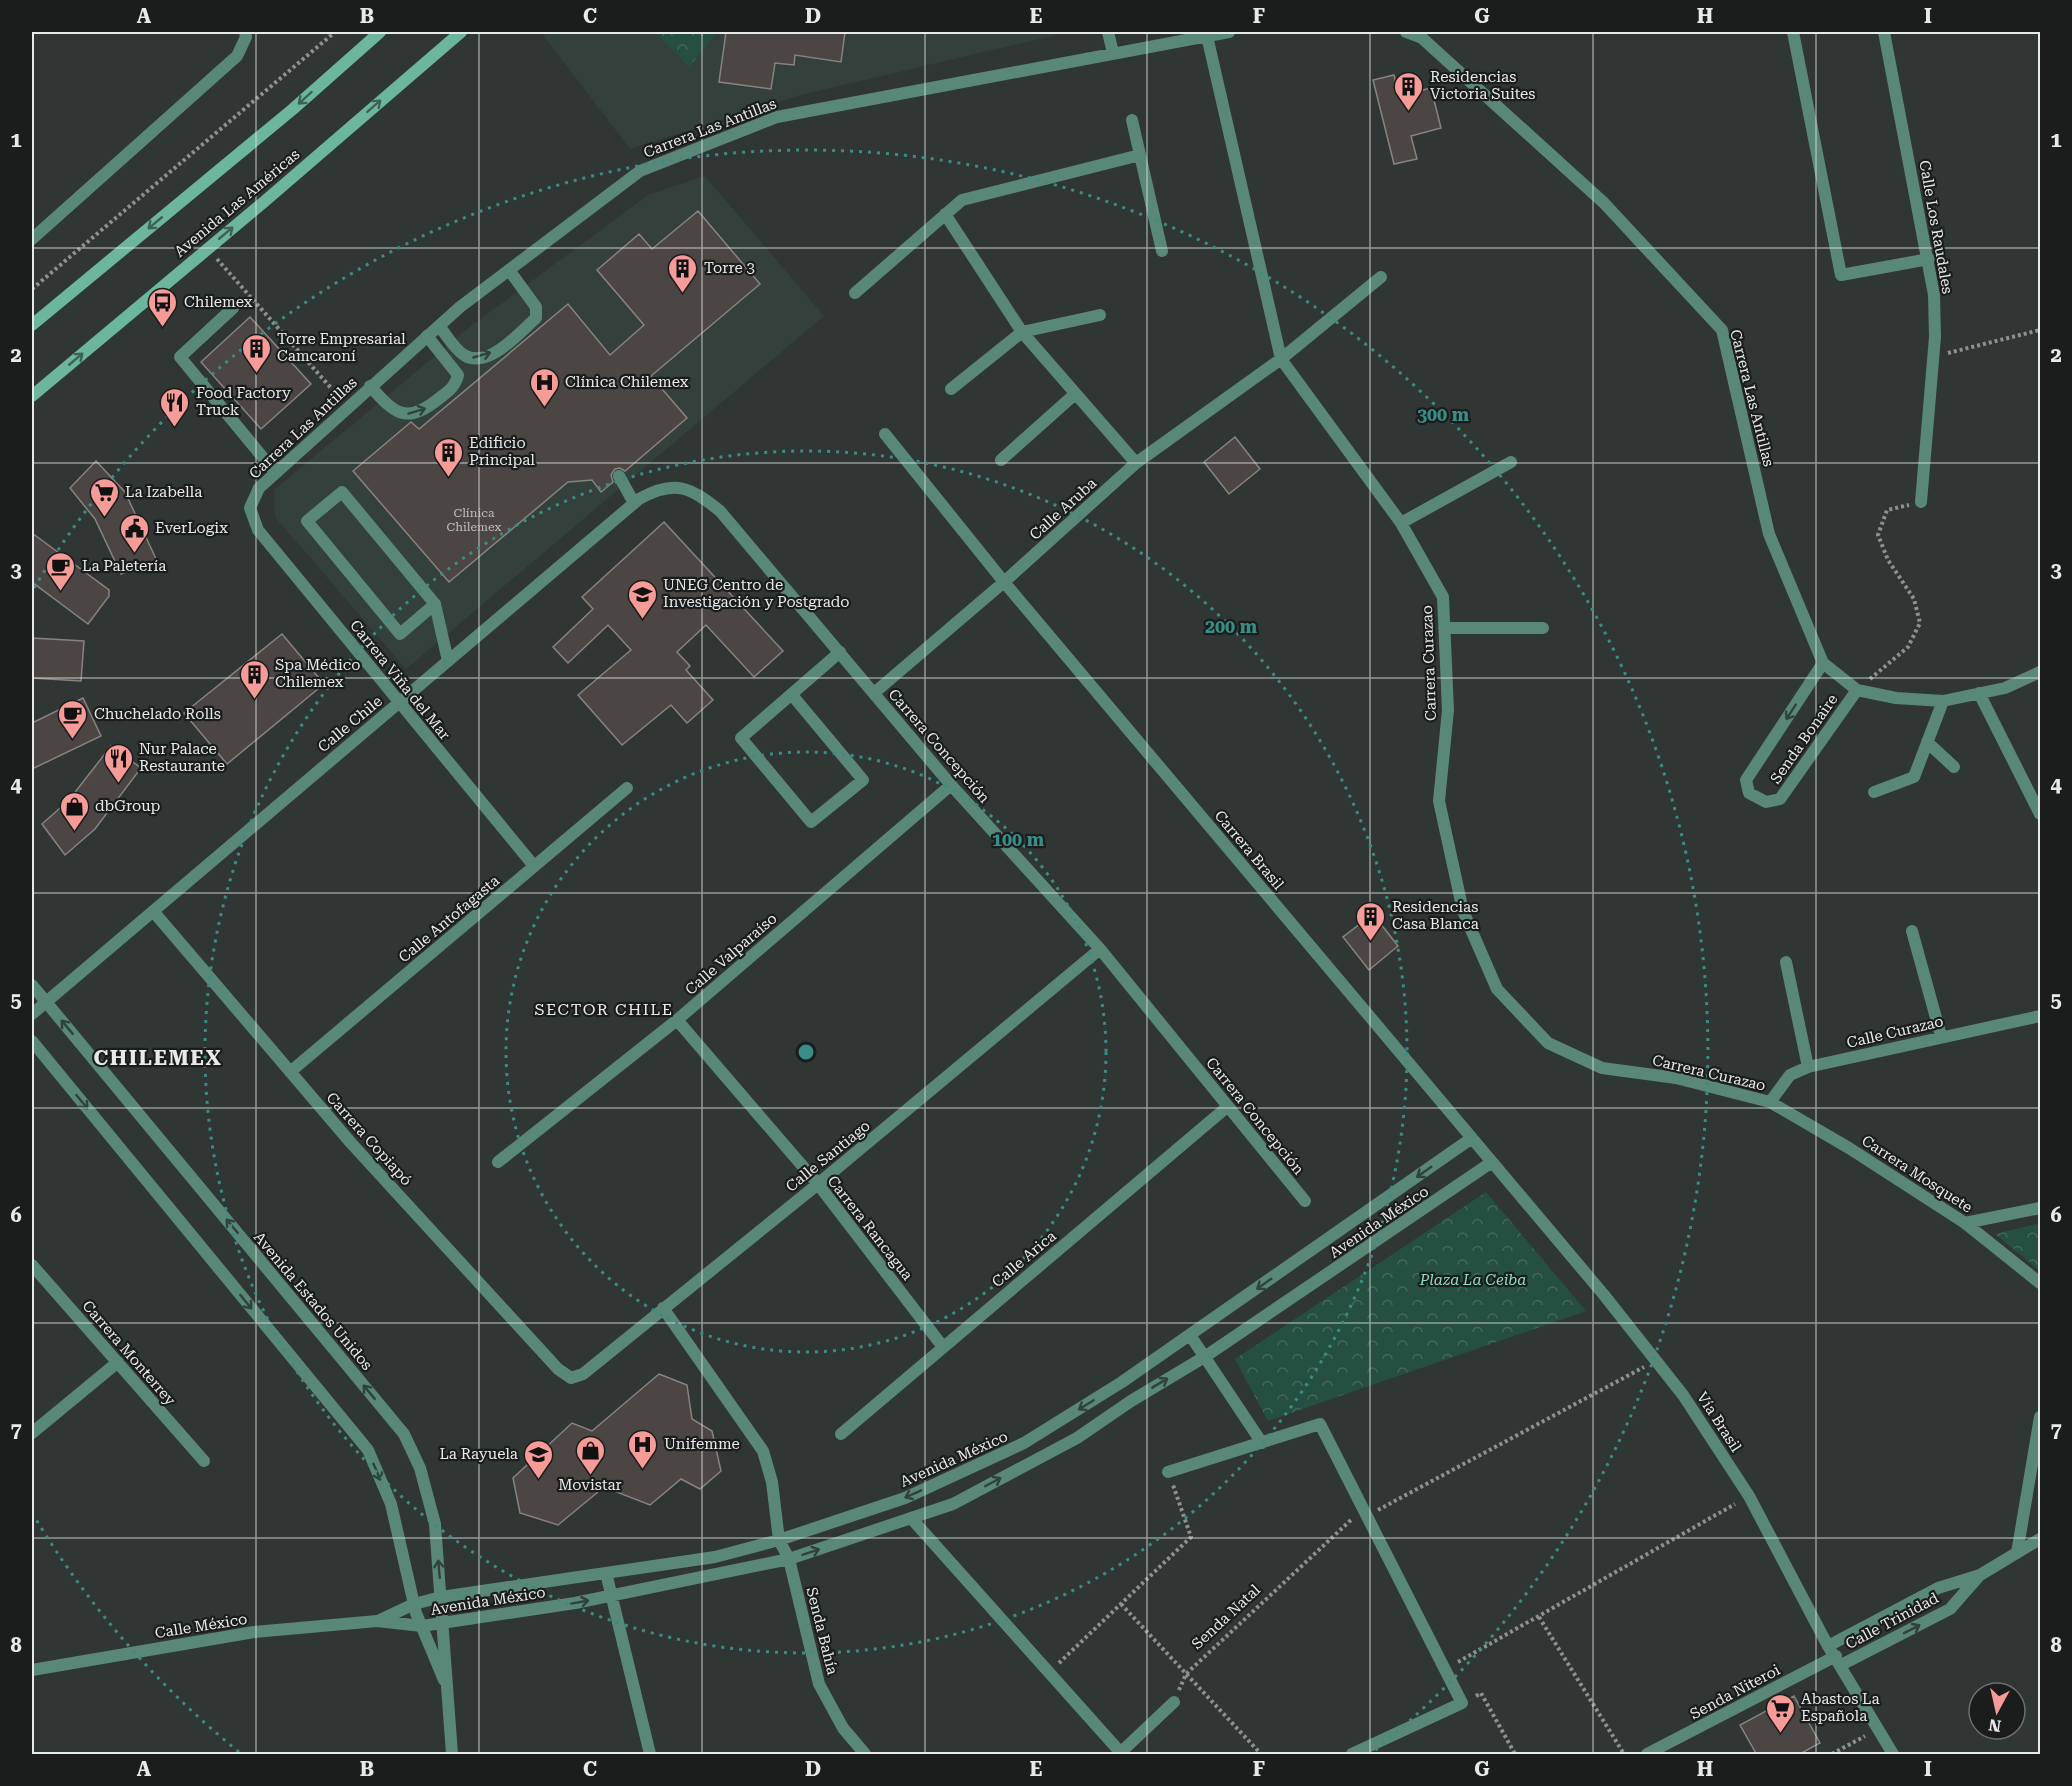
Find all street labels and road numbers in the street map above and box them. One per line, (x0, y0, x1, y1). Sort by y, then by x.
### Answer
street label: Carrera Las Antillas (641, 94, 779, 162)
street label: Avenida Las Américas (171, 145, 303, 261)
street label: Calle Los Raudales (1915, 159, 1957, 295)
street label: Carrera Las Antillas (1726, 328, 1778, 468)
street label: Carrera Las Antillas (245, 373, 361, 483)
street label: Calle Aruba (1026, 474, 1100, 544)
street label: Carrera Curazao (1418, 605, 1440, 721)
street label: Carrera Viña del Mar (346, 617, 454, 743)
street label: Carrera Concepción (884, 685, 994, 807)
street label: Senda Bonaire (1766, 691, 1842, 787)
street label: Calle Chile (314, 692, 386, 756)
street label: Carrera Brasil (1211, 807, 1288, 894)
street label: Calle Antofagasta (395, 872, 503, 966)
street label: Calle Valparaíso (681, 909, 781, 999)
street label: Calle Curazao (1845, 1012, 1945, 1052)
street label: Carrera Curazao (1651, 1051, 1767, 1095)
street label: Carrera Concepción (1202, 1054, 1308, 1178)
street label: Carrera Copiapó (322, 1089, 416, 1189)
street label: Calle Santiago (782, 1117, 874, 1195)
street label: Carrera Mosquete (1858, 1131, 1976, 1217)
street label: Carrera Rancagua (824, 1172, 916, 1284)
street label: Avenida México (1326, 1182, 1432, 1262)
street label: Calle Arica (988, 1227, 1060, 1291)
street label: Avenida Estados Unidos (250, 1228, 376, 1374)
street label: Carrera Monterrey (79, 1297, 180, 1409)
street label: Vía Brasil (1693, 1389, 1745, 1456)
street label: Avenida México (897, 1427, 1011, 1491)
street label: Senda Natal (1188, 1580, 1264, 1653)
street label: Avenida México (429, 1583, 547, 1619)
street label: Senda Bahía (802, 1585, 842, 1677)
street label: Calle Trinidad (1842, 1589, 1942, 1653)
street label: Calle México (153, 1610, 249, 1642)
street label: Senda Niteroi (1687, 1661, 1783, 1723)

